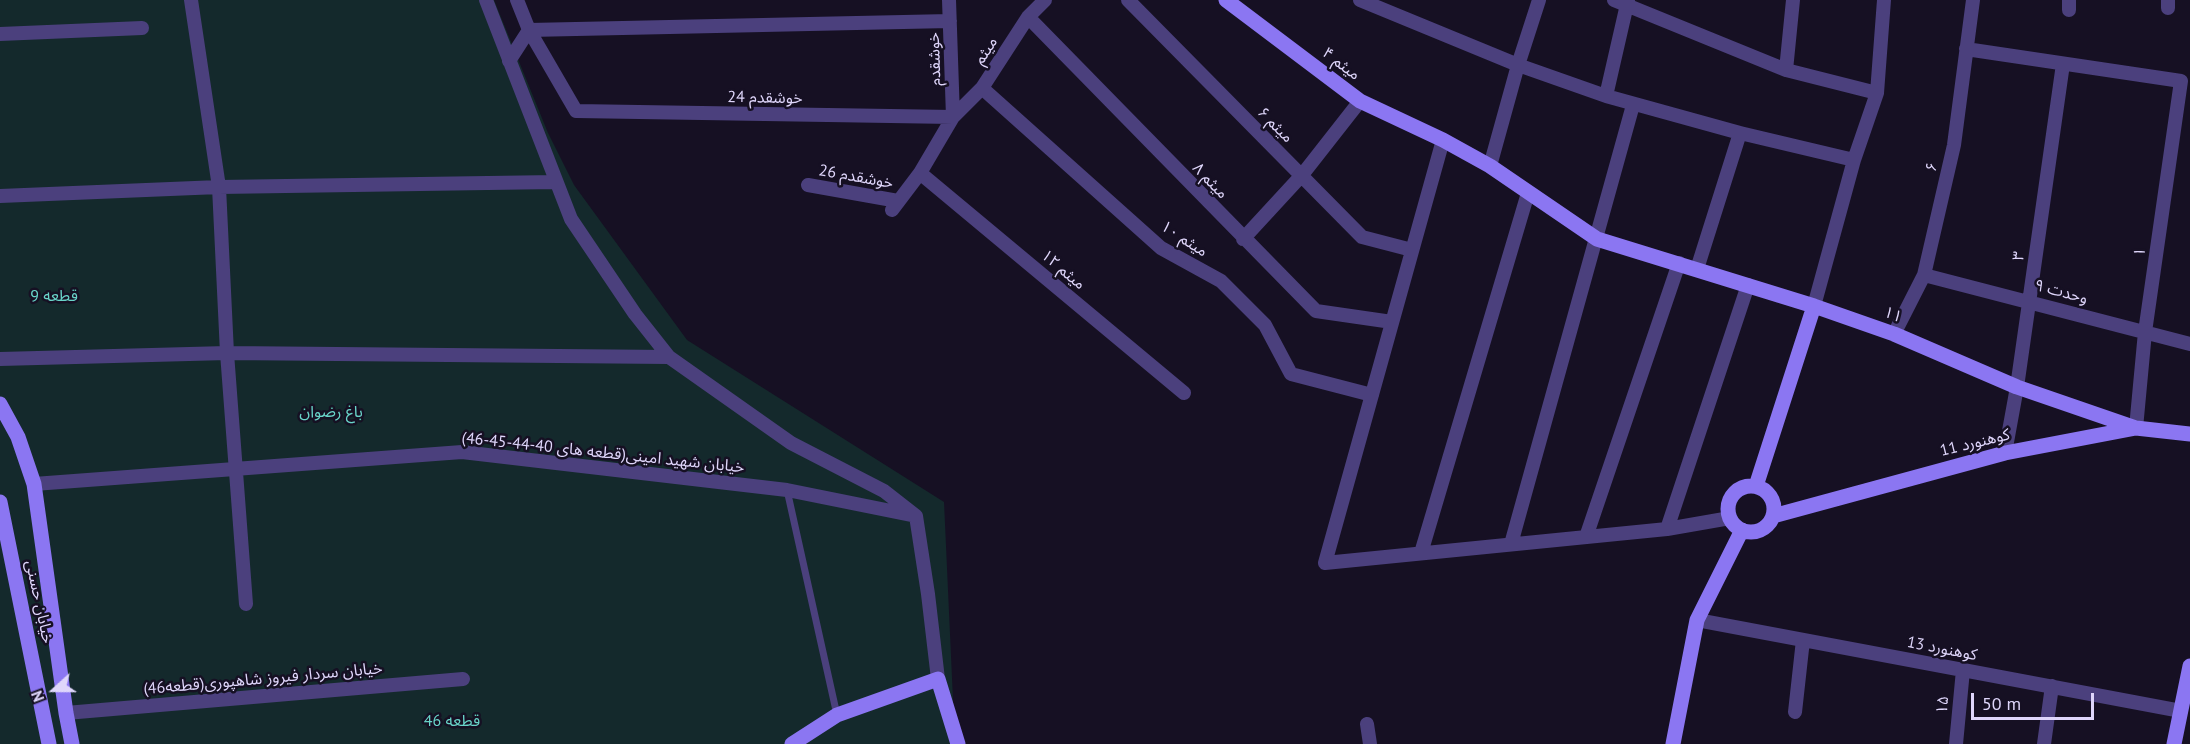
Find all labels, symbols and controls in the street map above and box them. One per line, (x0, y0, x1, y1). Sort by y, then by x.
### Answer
street label: خوشقدم (924, 32, 946, 86)
street label: میثم (970, 33, 1002, 69)
street label: ۴ میثم (1318, 43, 1364, 85)
street label: خوشقدم 24 (727, 88, 803, 108)
street label: ۶ میثم (1253, 103, 1297, 147)
street label: ۸ میثم (1188, 159, 1232, 203)
street label: ۶ (1922, 160, 1942, 174)
street label: خوشقدم 26 (817, 161, 895, 193)
street label: ۱۰ میثم (1157, 217, 1211, 261)
street label: ۱۲ میثم (1037, 246, 1089, 294)
street label: ۱ (2130, 246, 2150, 258)
street label: ۳ (2009, 250, 2029, 262)
street label: ۹ وحدت (2032, 276, 2090, 308)
park label: قطعه 9 (30, 286, 78, 306)
street label: ۱۱ (1881, 303, 1905, 327)
park label: باغ رضوان (299, 402, 363, 422)
street label: کوهنورد 11 (1938, 425, 2012, 461)
street label: خیابان شهید امینی(قطعه های 40-44-45-46) (461, 429, 745, 477)
street label: خیابان حسنی (21, 559, 57, 645)
street label: کوهنورد 13 (1905, 633, 1979, 665)
street label: خیابان سردار فیروز شاهپوری(قطعه46) (143, 659, 383, 699)
north arrow (24, 660, 84, 720)
scale bar (1974, 681, 2097, 719)
text: N (26, 688, 48, 705)
text: 50 m (1982, 692, 2021, 715)
street label: ۱۵ (1933, 695, 1953, 715)
park label: قطعه 46 (424, 711, 480, 731)

